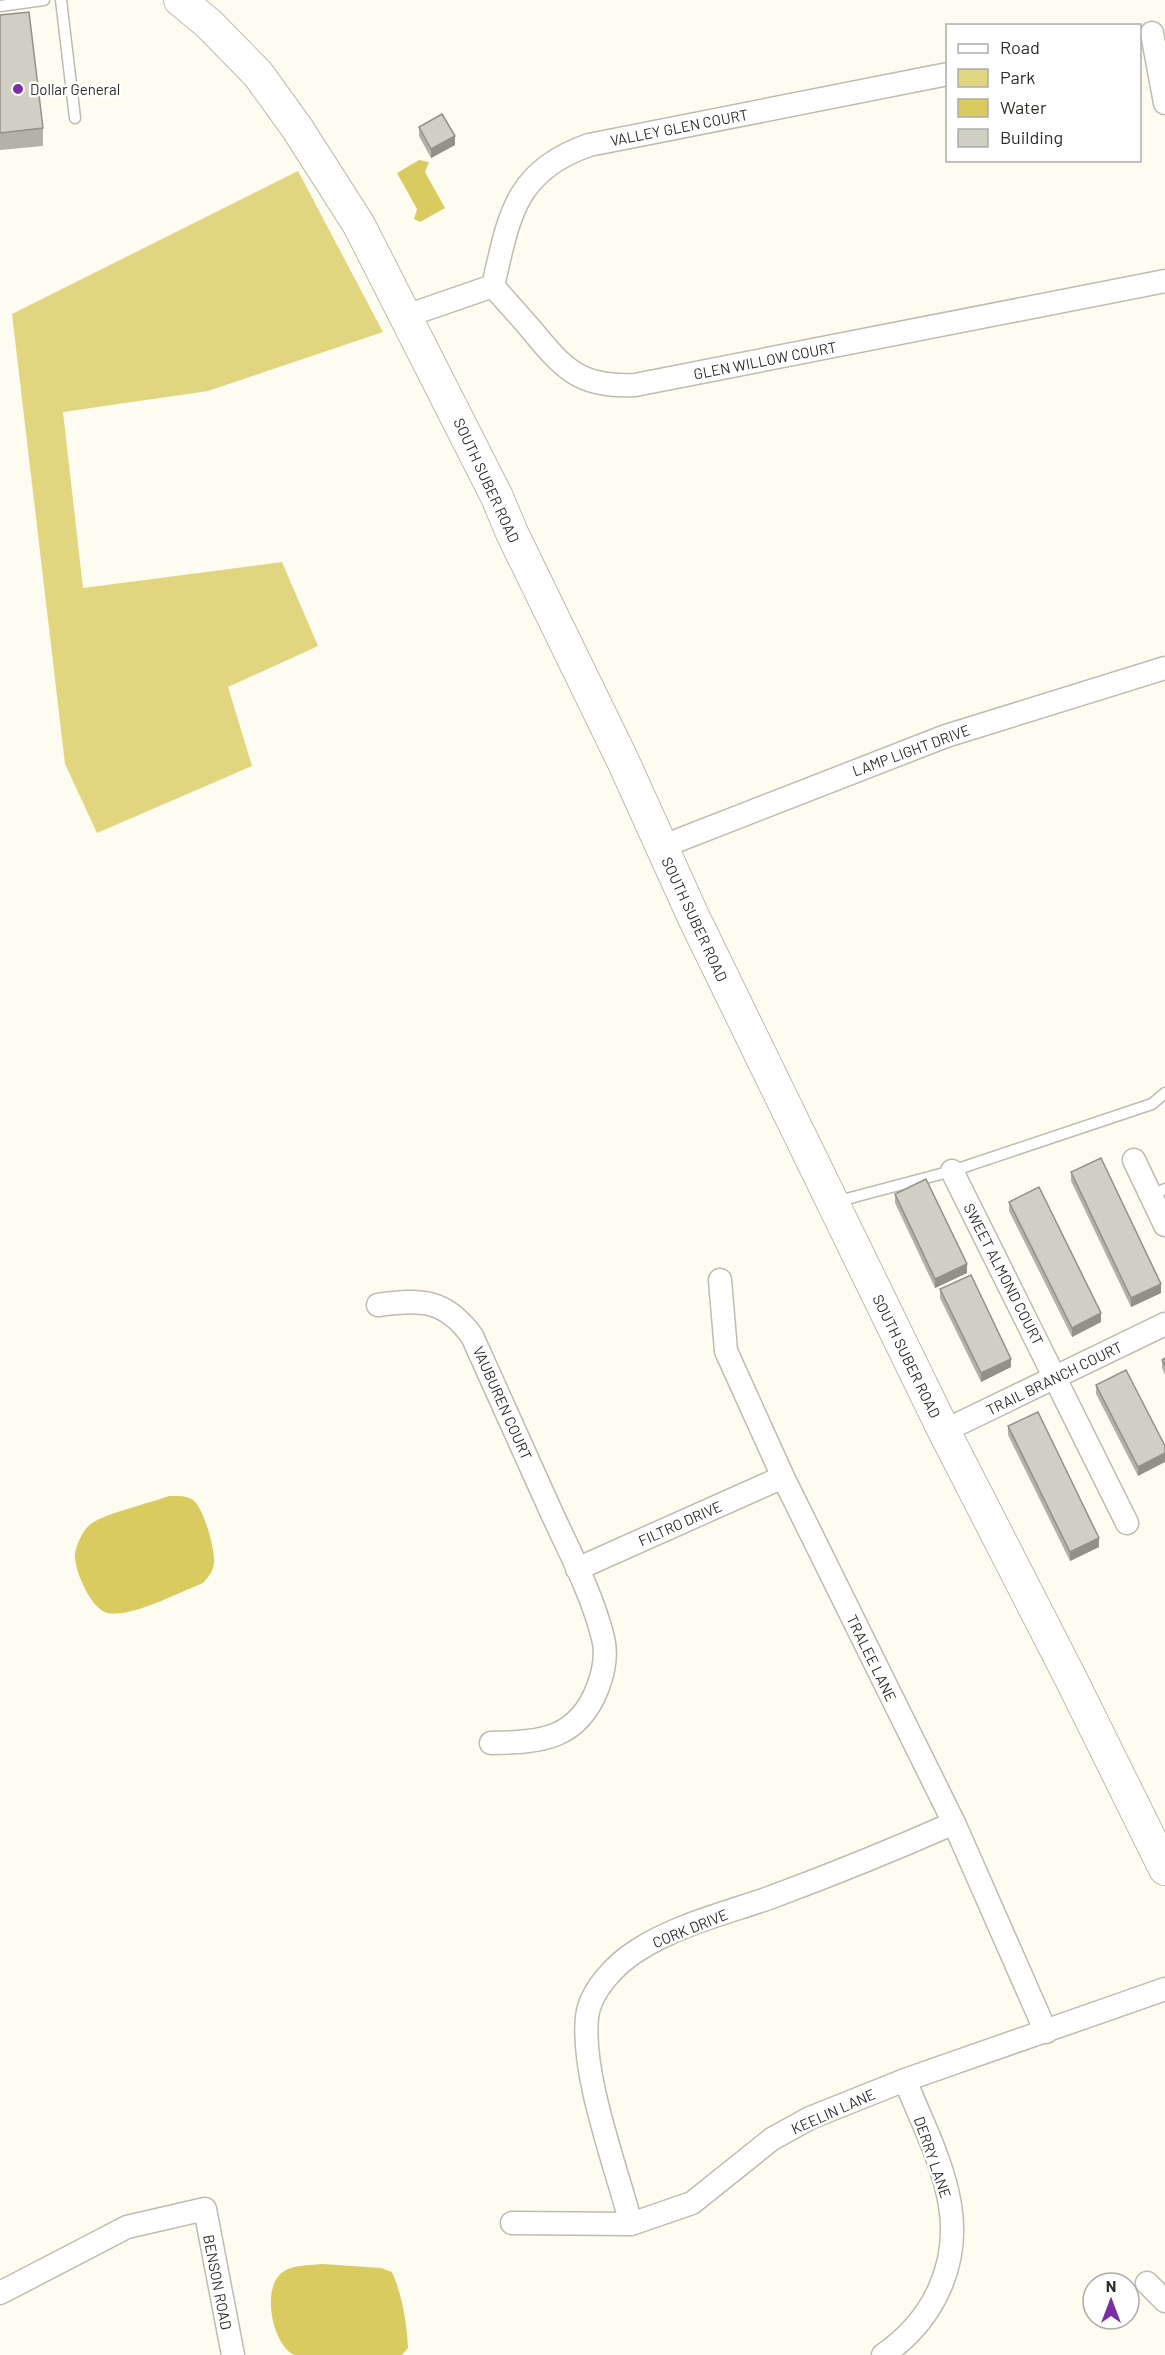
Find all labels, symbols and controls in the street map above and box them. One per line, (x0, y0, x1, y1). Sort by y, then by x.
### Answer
legend (946, 24, 1141, 162)
text: Road (1000, 36, 1040, 58)
text: Park (1000, 66, 1035, 88)
place label: Dollar General (30, 80, 120, 98)
marker: Dollar General (11, 82, 25, 96)
text: Water (1000, 96, 1047, 118)
street label: VALLEY GLEN COURT (609, 105, 749, 149)
text: Building (1000, 126, 1063, 148)
street label: GLEN WILLOW COURT (692, 337, 838, 383)
street label: SOUTH SUBER ROAD (450, 415, 524, 545)
street label: LAMP LIGHT DRIVE (850, 720, 972, 780)
street label: SOUTH SUBER ROAD (658, 854, 732, 984)
street label: SWEET ALMOND COURT (960, 1200, 1048, 1348)
street label: SOUTH SUBER ROAD (869, 1291, 945, 1421)
street label: TRAIL BRANCH COURT (983, 1337, 1125, 1419)
street label: VAUBUREN COURT (470, 1343, 536, 1463)
street label: FILTRO DRIVE (635, 1497, 725, 1549)
street label: TRALEE LANE (843, 1612, 901, 1704)
street label: CORK DRIVE (650, 1905, 730, 1951)
street label: KEELIN LANE (788, 2084, 878, 2138)
street label: DERRY LANE (911, 2114, 955, 2200)
street label: BENSON ROAD (200, 2233, 236, 2331)
north arrow (1081, 2271, 1141, 2331)
text: N (1106, 2276, 1116, 2295)

